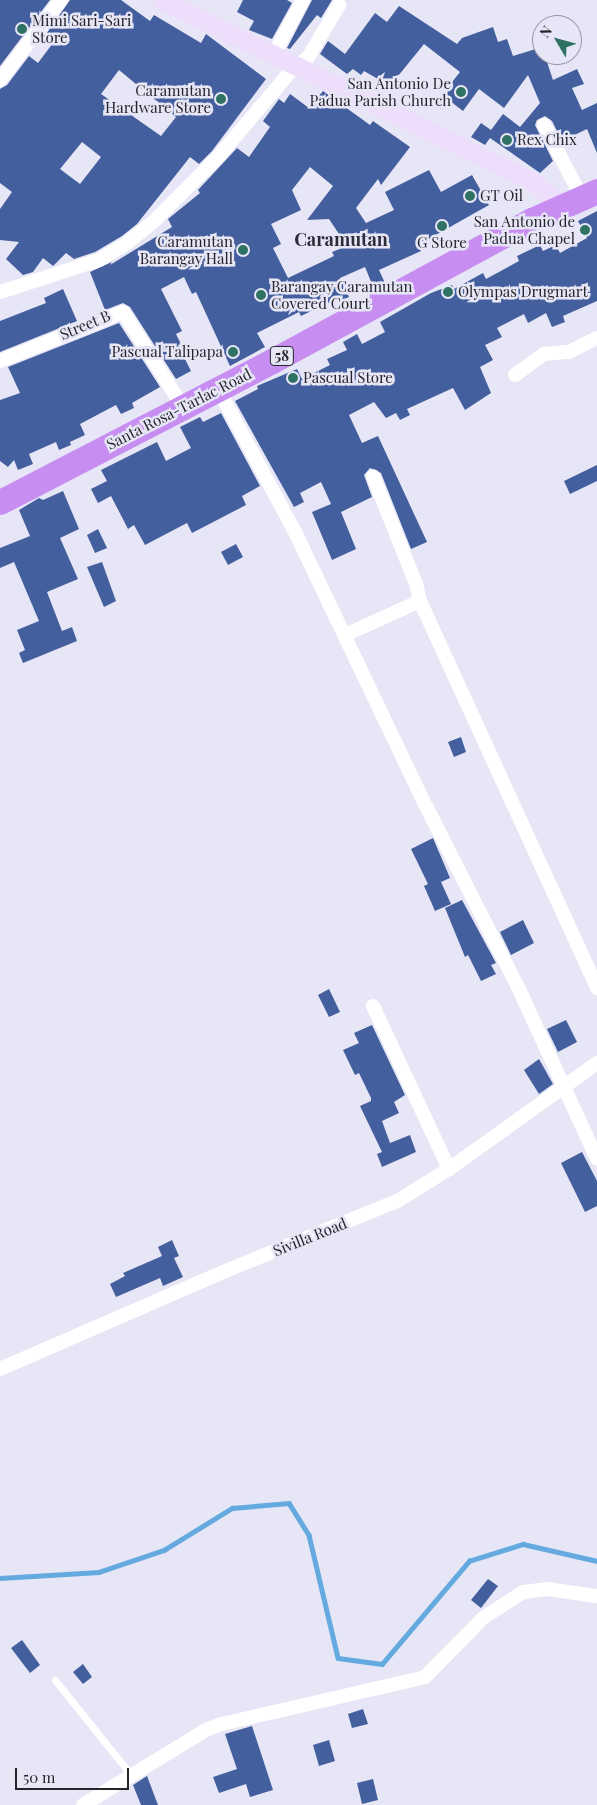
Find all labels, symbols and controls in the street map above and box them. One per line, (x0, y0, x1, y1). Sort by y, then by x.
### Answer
place label: Mimi Sari-Sari Store (32, 11, 131, 46)
north arrow (532, 15, 582, 65)
text: N (535, 22, 556, 41)
marker: Mimi Sari-Sari Store (16, 23, 28, 35)
place label: San Antonio De Padua Parish Church (309, 74, 451, 109)
place label: Caramutan Hardware Store (105, 81, 211, 116)
marker: San Antonio De Padua Parish Church (455, 86, 467, 98)
marker: Caramutan Hardware Store (215, 93, 227, 105)
place label: Rex Chix (517, 131, 577, 149)
marker: Rex Chix (501, 134, 513, 146)
place label: GT Oil (480, 187, 523, 205)
marker: GT Oil (464, 190, 476, 202)
place label: San Antonio de Padua Chapel (473, 212, 575, 247)
marker: G Store (436, 220, 448, 232)
marker: San Antonio de Padua Chapel (579, 224, 591, 236)
district label: Caramutan (294, 228, 388, 250)
place label: Caramutan Barangay Hall (139, 232, 233, 267)
place label: G Store (417, 234, 467, 252)
marker: Caramutan Barangay Hall (237, 244, 249, 256)
place label: Barangay Caramutan Covered Court (271, 277, 413, 312)
place label: Olympas Drugmart (458, 283, 588, 301)
marker: Olympas Drugmart (442, 286, 454, 298)
marker: Barangay Caramutan Covered Court (255, 289, 267, 301)
street label: Street B (57, 306, 113, 344)
place label: Pascual Talipapa (111, 343, 223, 361)
road number: 58 (270, 344, 294, 368)
marker: Pascual Talipapa (227, 346, 239, 358)
street label: Santa Rosa-Tarlac Road (103, 365, 255, 453)
place label: Pascual Store (303, 369, 393, 387)
marker: Pascual Store (287, 372, 299, 384)
street label: Sivilla Road (270, 1214, 350, 1260)
scale bar (18, 1758, 131, 1790)
text: 50 m (23, 1767, 55, 1787)

